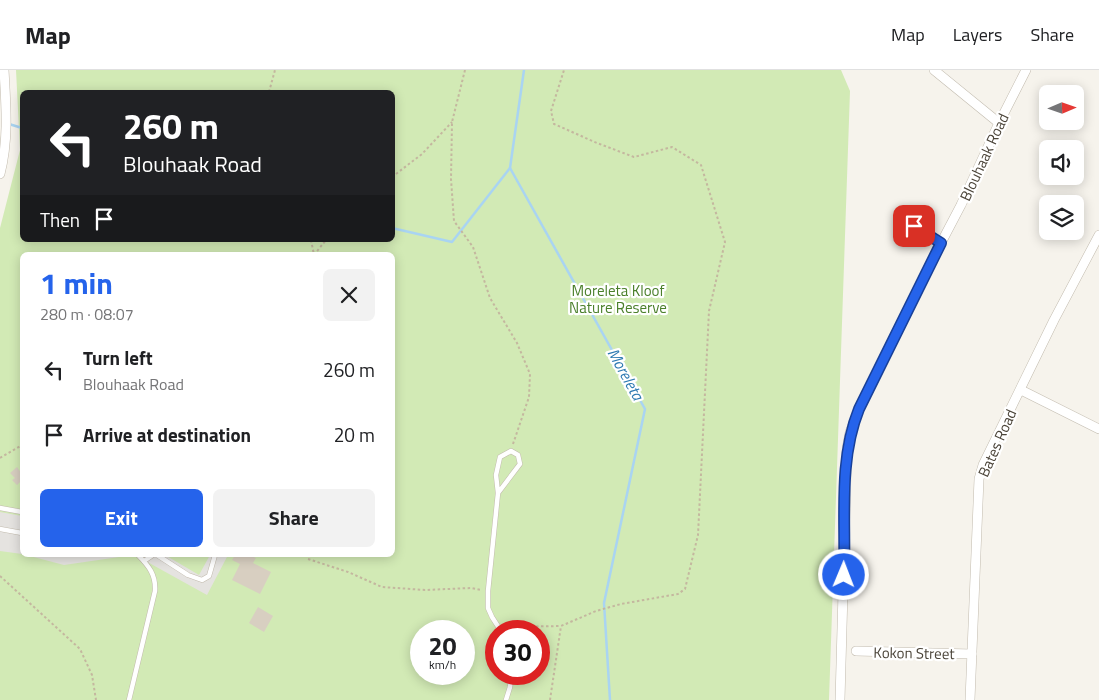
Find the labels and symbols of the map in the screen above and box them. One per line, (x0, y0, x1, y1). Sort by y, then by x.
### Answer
north arrow (1039, 85, 1084, 130)
street label: Blouhaak Road (954, 109, 1014, 205)
pin (893, 205, 935, 247)
park label: Moreleta Kloof Nature Reserve (569, 279, 667, 319)
water label: Moreleta (602, 343, 651, 405)
street label: Bates Road (972, 405, 1022, 481)
position arrow (817, 548, 869, 600)
speed limit sign: 30 (485, 620, 550, 685)
street label: Kokon Street (873, 641, 956, 665)

